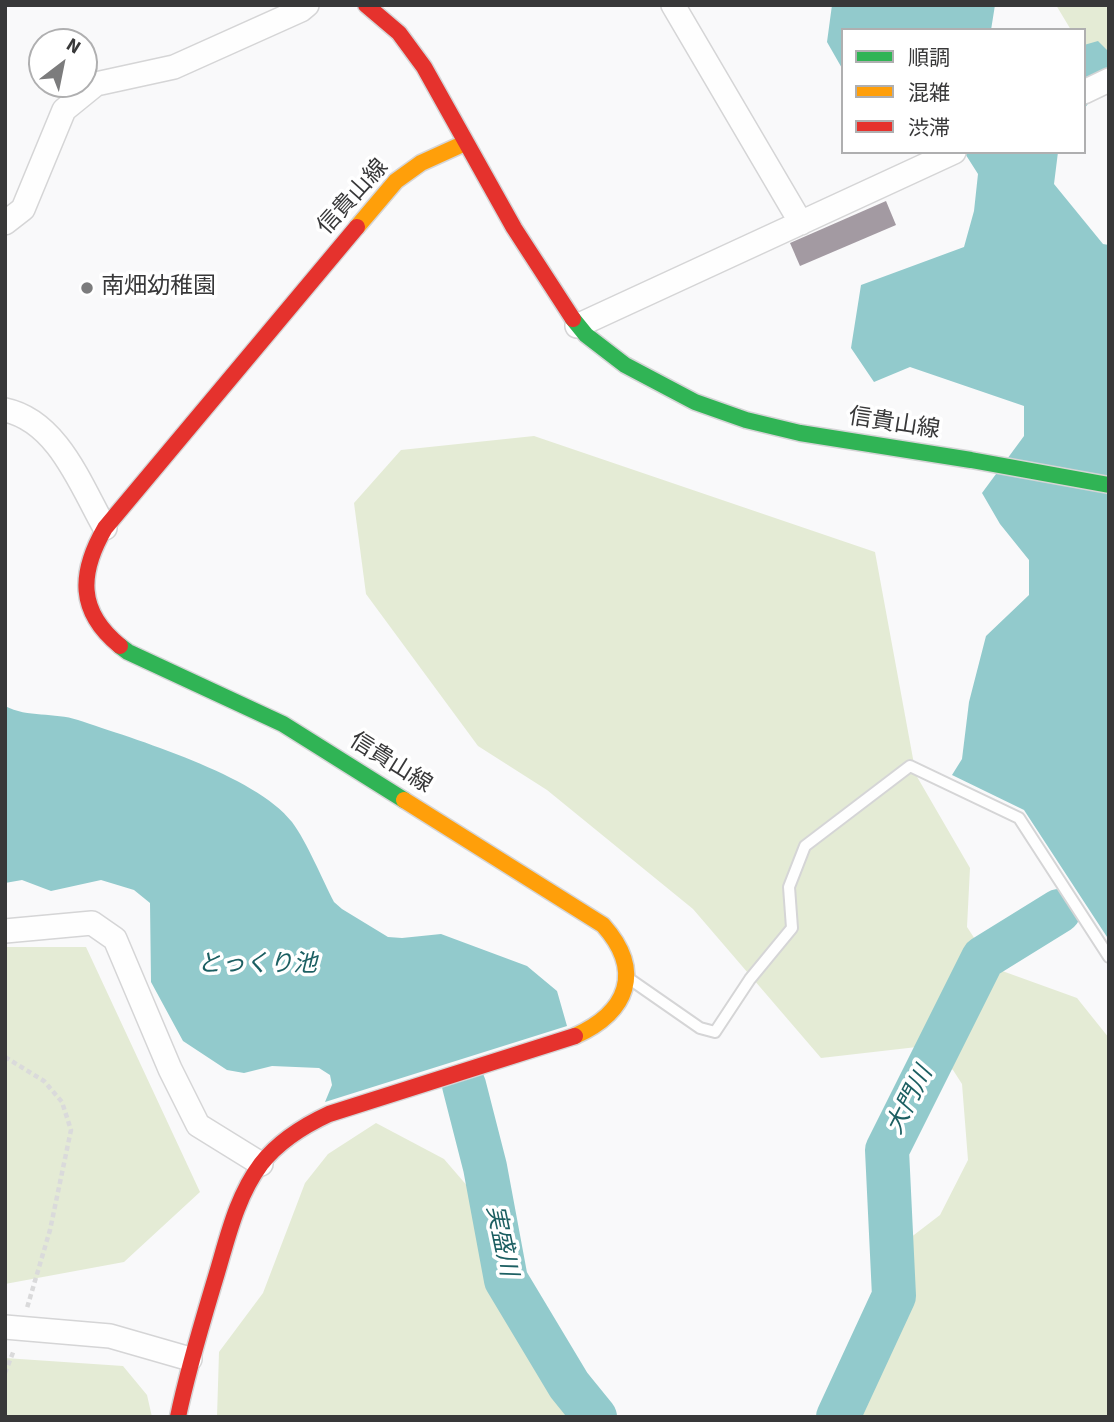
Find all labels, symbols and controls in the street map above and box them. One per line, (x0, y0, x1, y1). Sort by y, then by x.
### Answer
north arrow (28, 28, 98, 98)
legend (841, 28, 1086, 154)
text: N (61, 32, 86, 61)
text: 順調 (908, 43, 950, 73)
text: 混雑 (908, 78, 950, 108)
text: 渋滞 (908, 113, 950, 143)
street label: 信貴山線 (313, 155, 395, 241)
place label: 南畑幼稚園 (101, 274, 216, 302)
marker: 南畑幼稚園 (79, 280, 95, 296)
street label: 信貴山線 (846, 404, 942, 446)
street label: 信貴山線 (344, 728, 436, 800)
water label: とっくり池 (197, 952, 317, 980)
water label: 大門川 (882, 1062, 940, 1140)
water label: 実盛川 (478, 1203, 522, 1279)

